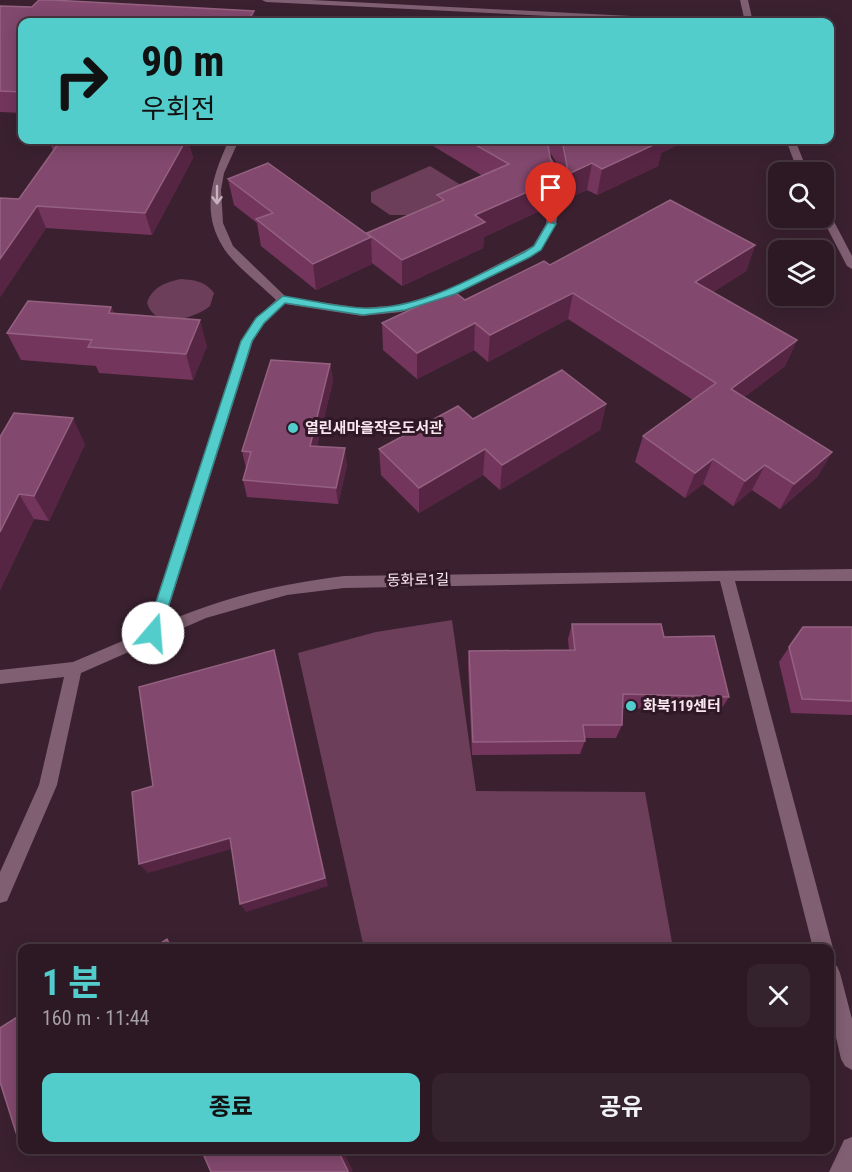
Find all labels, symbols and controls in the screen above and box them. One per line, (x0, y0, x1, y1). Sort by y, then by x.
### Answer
text: 90 m (141, 37, 224, 86)
icon: right (42, 42, 120, 120)
text: 우회전 (141, 93, 216, 125)
pin (525, 162, 576, 224)
map controls (768, 162, 834, 306)
button: search (768, 162, 834, 228)
icon: arrive (534, 171, 567, 204)
one-way arrow (211, 184, 223, 204)
button: layers (768, 240, 834, 306)
place label: 열린새마을작은도서관 (305, 419, 443, 437)
marker: 열린새마을작은도서관 (286, 421, 300, 435)
street label: 동화로1길 (387, 570, 449, 590)
position arrow (121, 601, 185, 665)
place label: 화북119센터 (643, 697, 721, 715)
marker: 화북119센터 (624, 699, 638, 713)
text: 1 분 (42, 962, 102, 1004)
button: close (747, 964, 810, 1027)
text: 160 m · 11:44 (42, 1006, 149, 1030)
button: 종료 (42, 1073, 420, 1142)
button: 공유 (432, 1073, 810, 1142)

